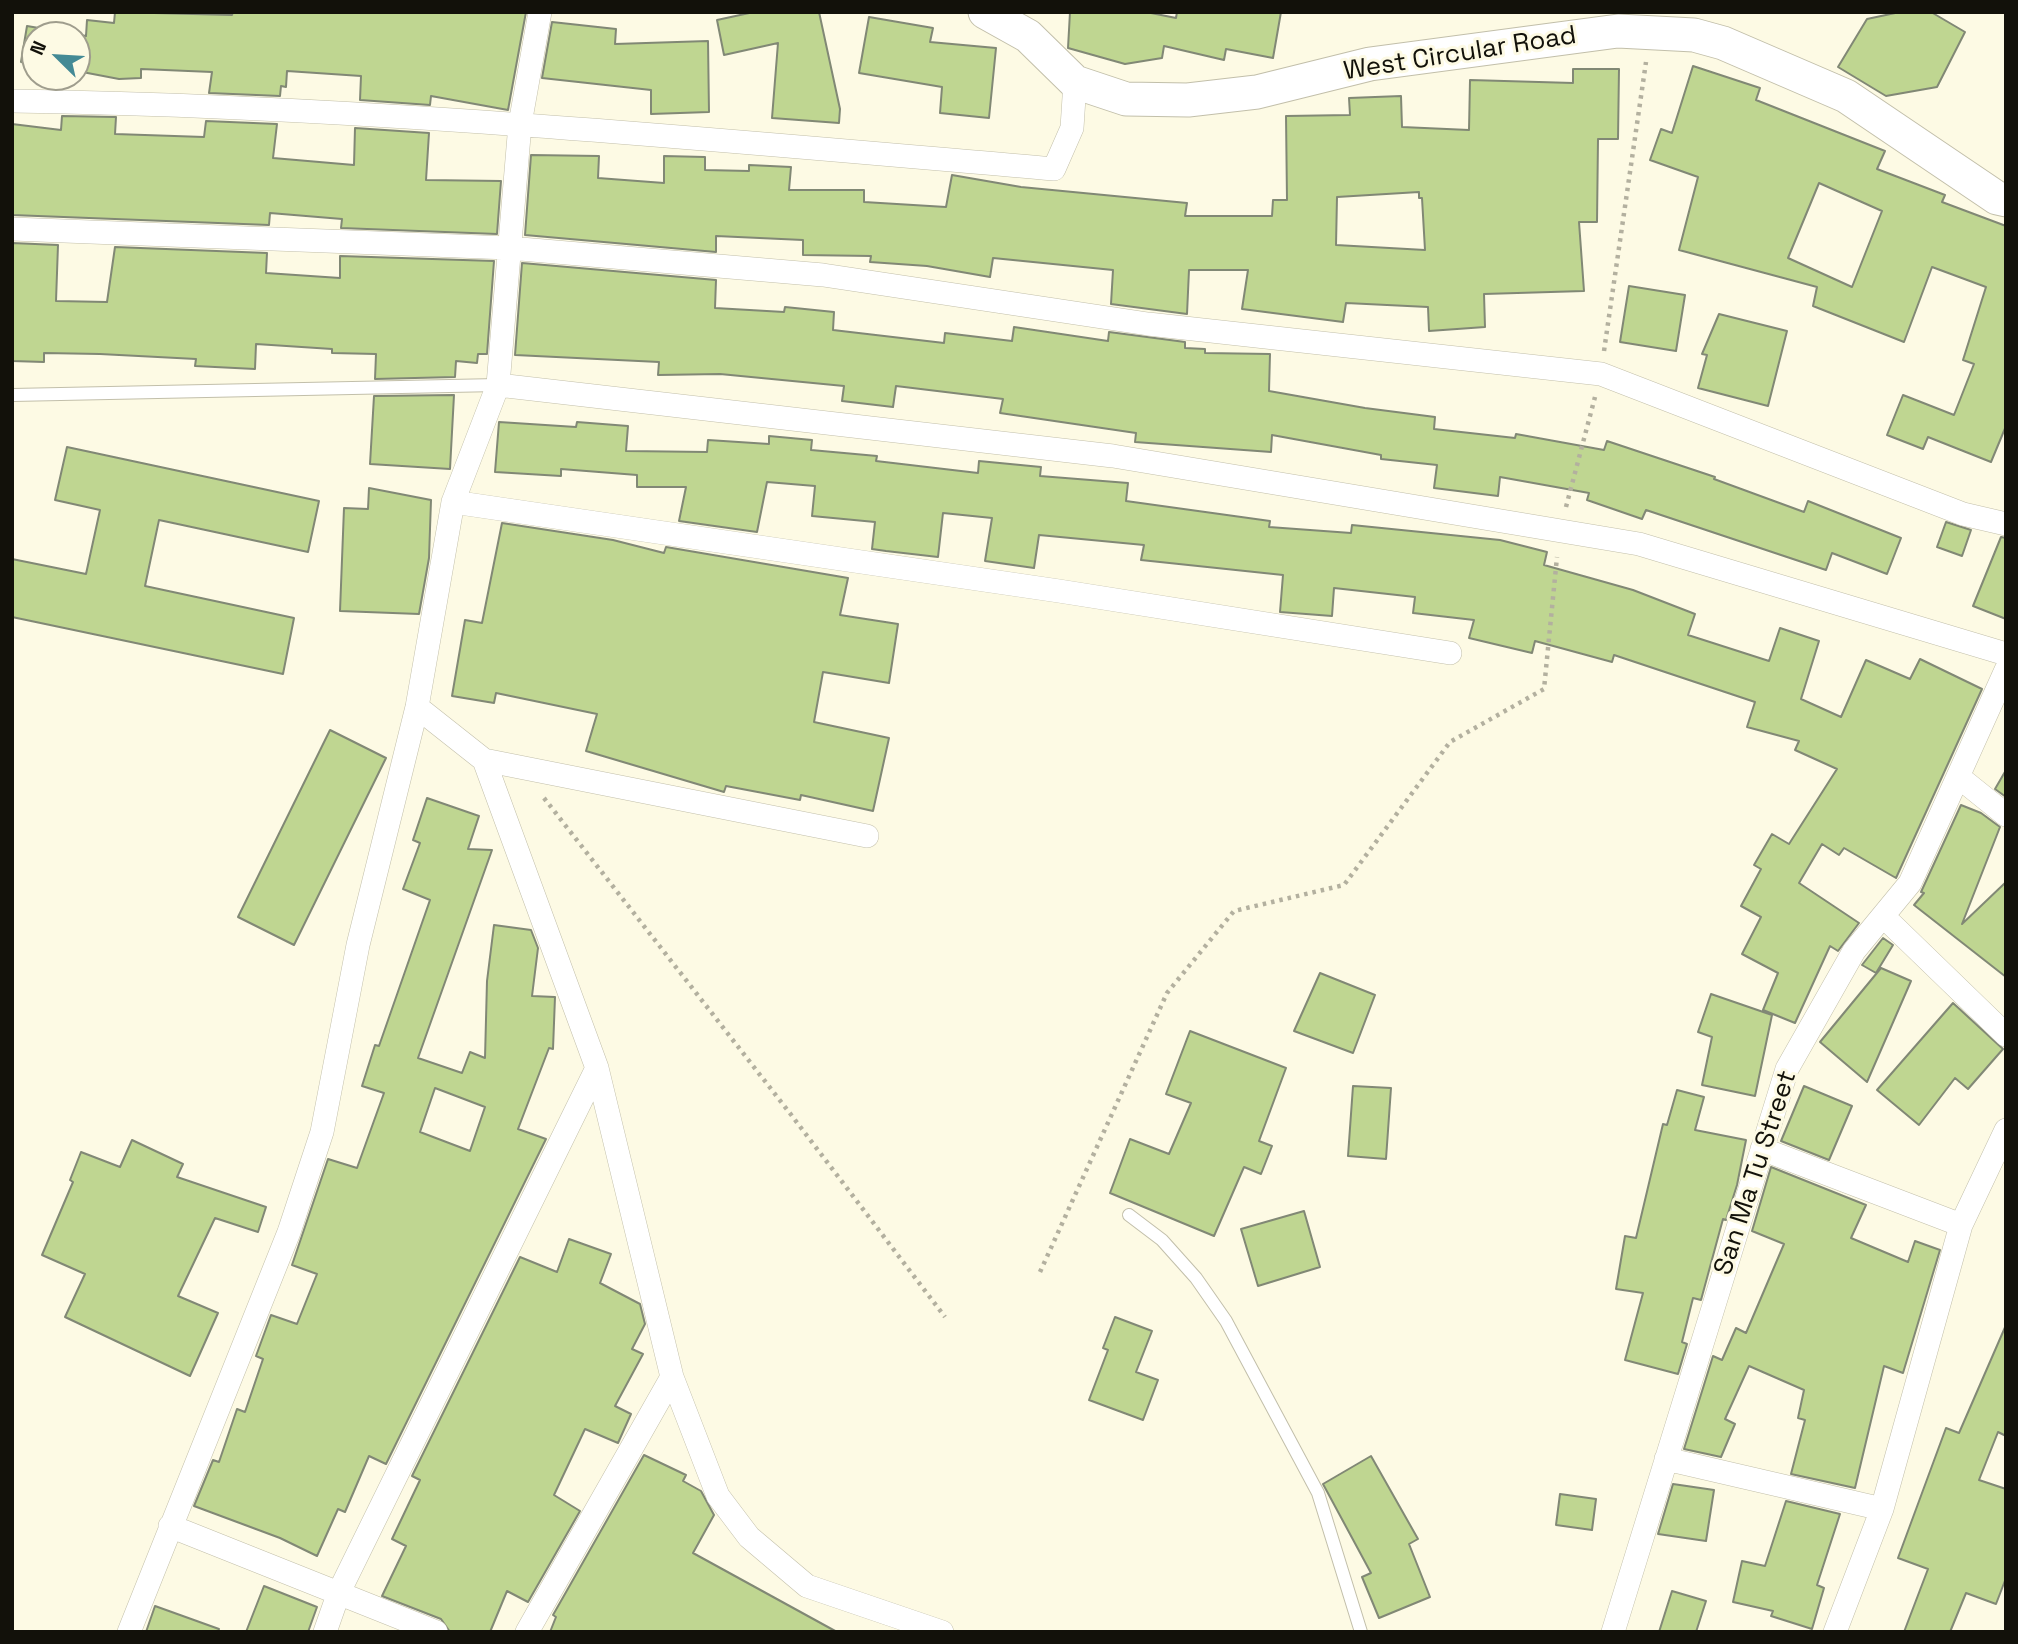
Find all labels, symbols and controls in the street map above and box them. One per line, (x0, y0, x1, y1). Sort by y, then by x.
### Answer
street label: West Circular Road (1341, 20, 1579, 88)
north arrow (21, 21, 91, 91)
text: N (24, 37, 52, 59)
street label: San Ma Tu Street (1708, 1067, 1804, 1279)

